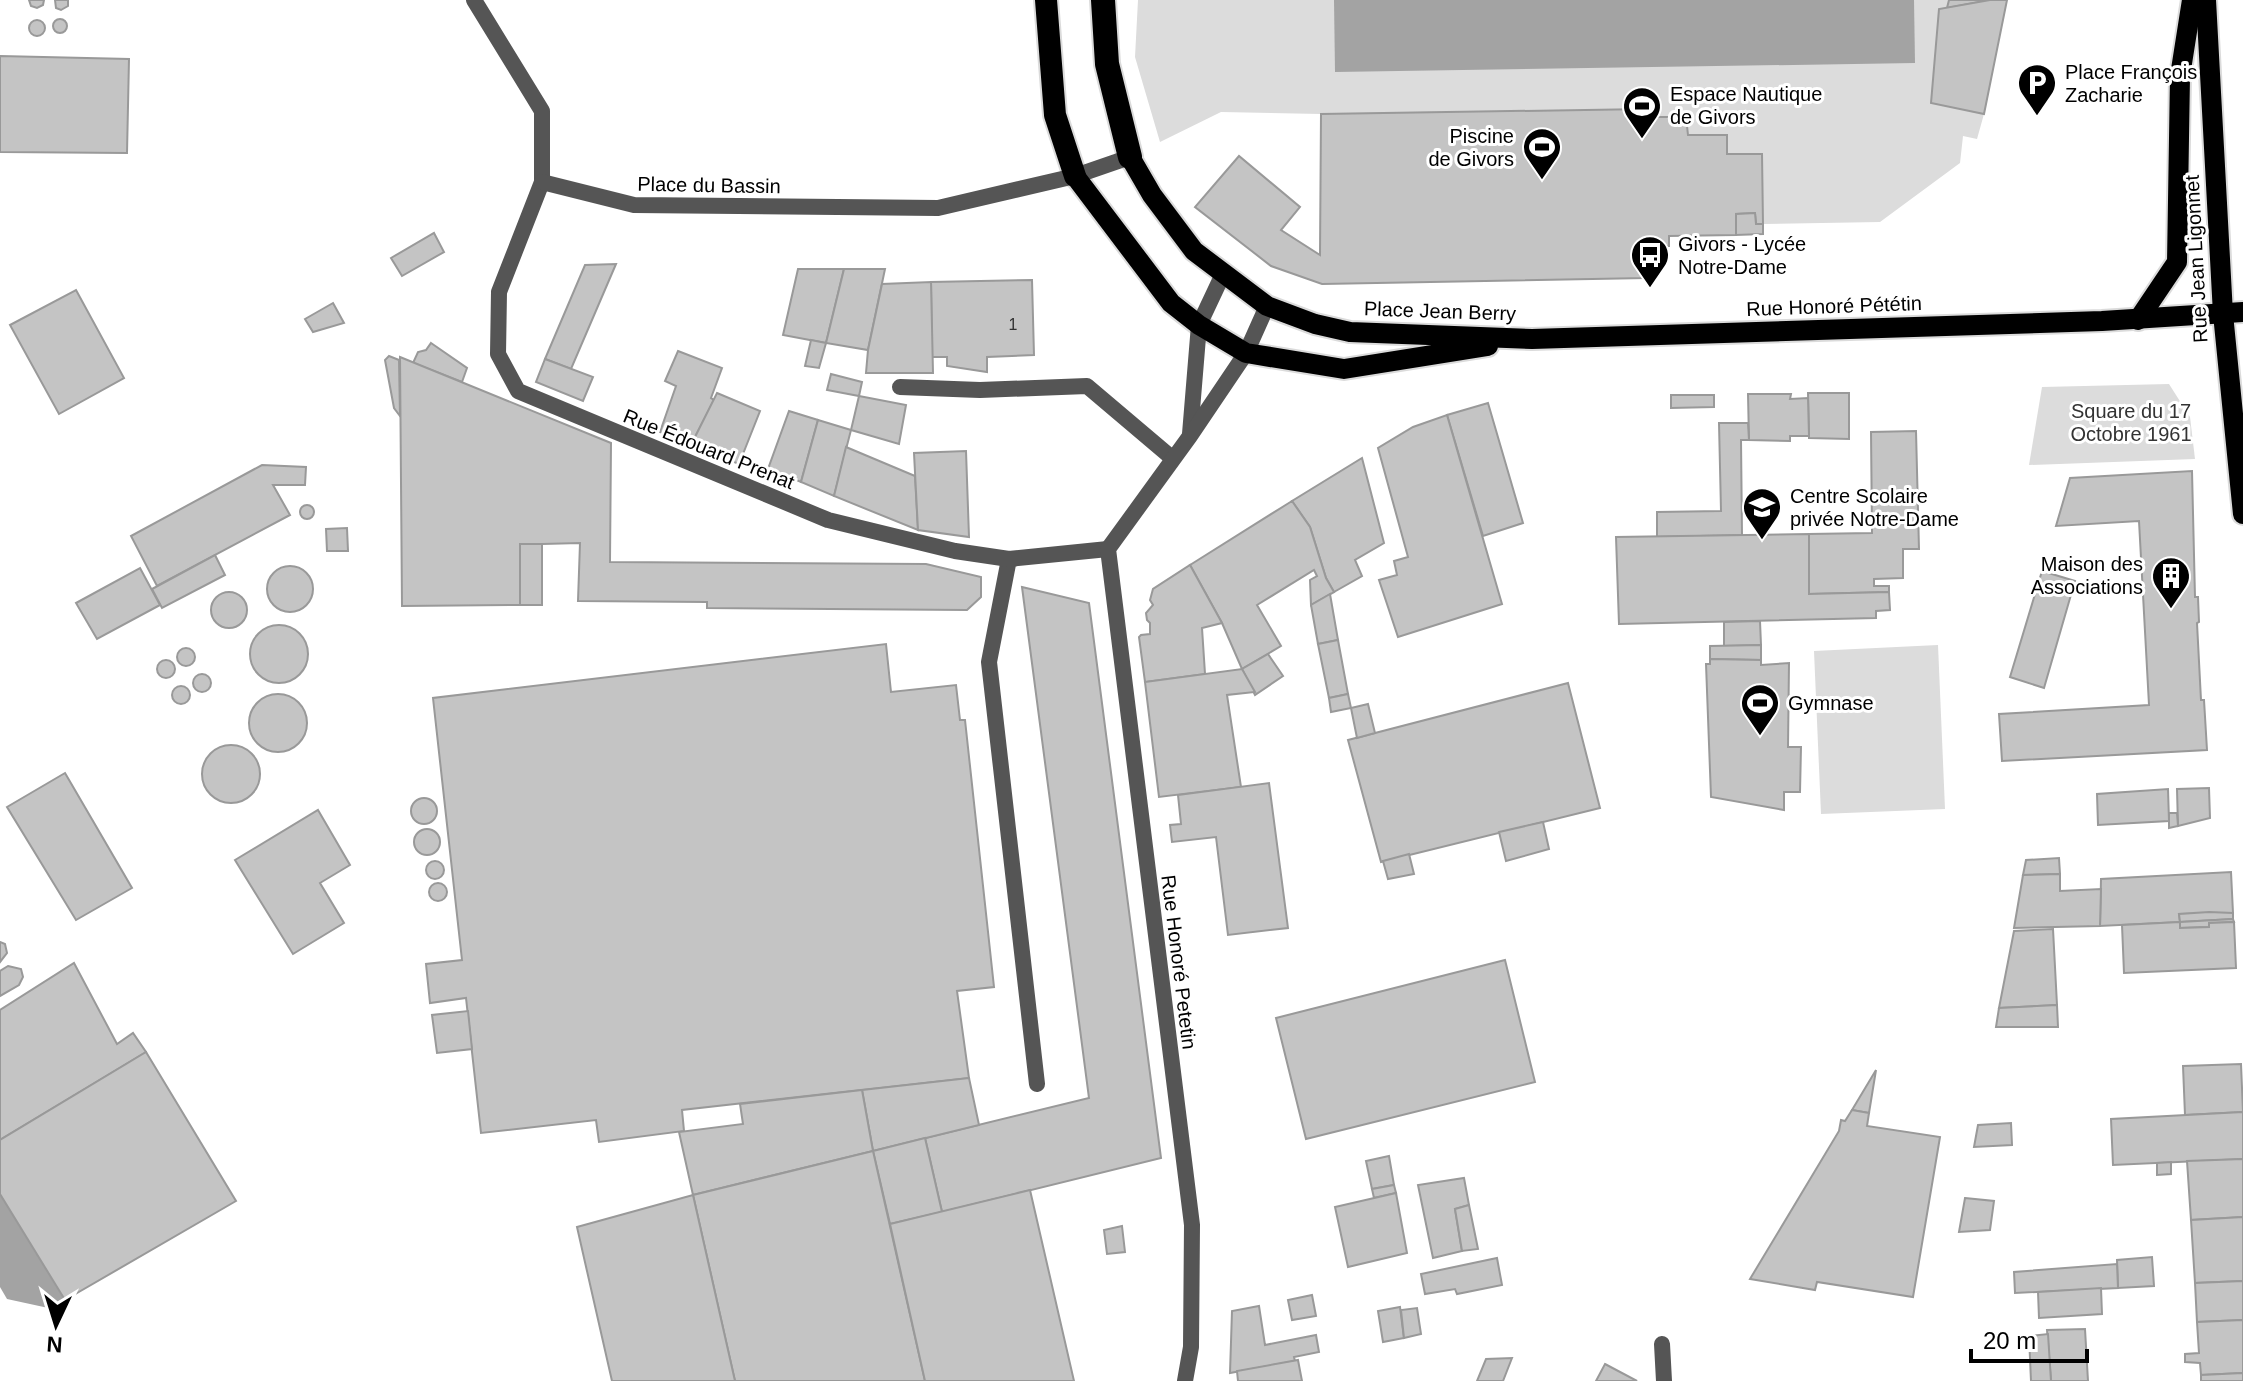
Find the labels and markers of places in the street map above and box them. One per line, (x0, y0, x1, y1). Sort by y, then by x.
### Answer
place label: Place François Zacharie (2065, 61, 2197, 106)
parking icon: Place François Zacharie (2016, 62, 2058, 117)
place label: Espace Nautique de Givors (1670, 83, 1822, 128)
sports icon: Espace Nautique de Givors (1621, 85, 1663, 140)
place label: Piscine de Givors (1428, 125, 1514, 170)
sports icon: Piscine de Givors (1521, 126, 1563, 181)
place label: Givors - Lycée Notre-Dame (1678, 233, 1806, 278)
bus stop icon: Givors - Lycée Notre-Dame (1629, 234, 1671, 289)
place label: Centre Scolaire privée Notre-Dame (1790, 485, 1959, 530)
school or university icon: Centre Scolaire privée Notre-Dame (1741, 486, 1783, 541)
place label: Maison des Associations (2031, 553, 2143, 598)
building icon: Maison des Associations (2150, 555, 2192, 610)
sports icon: Gymnase (1739, 682, 1781, 737)
place label: Gymnase (1788, 692, 1874, 714)

